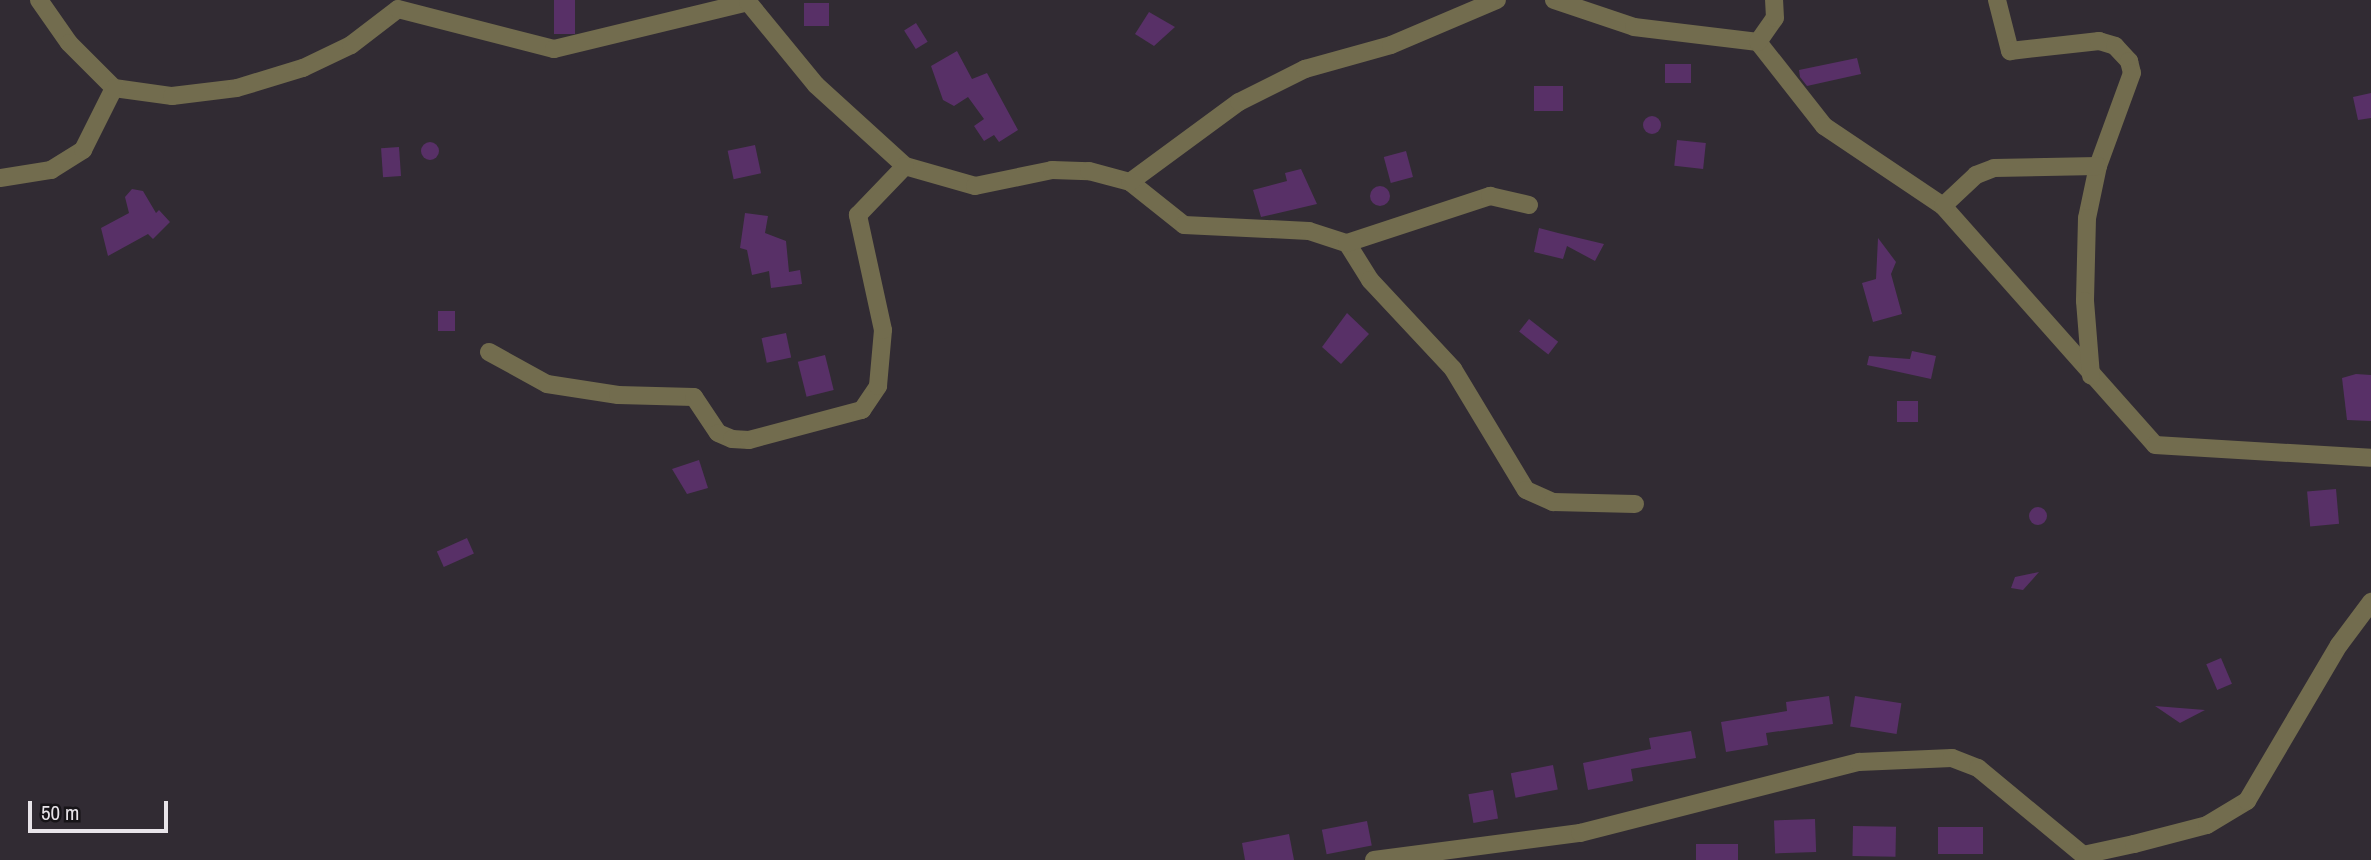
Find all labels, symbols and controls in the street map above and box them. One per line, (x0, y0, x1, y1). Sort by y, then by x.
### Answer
scale bar (32, 786, 172, 830)
text: 50 m (41, 798, 79, 827)

